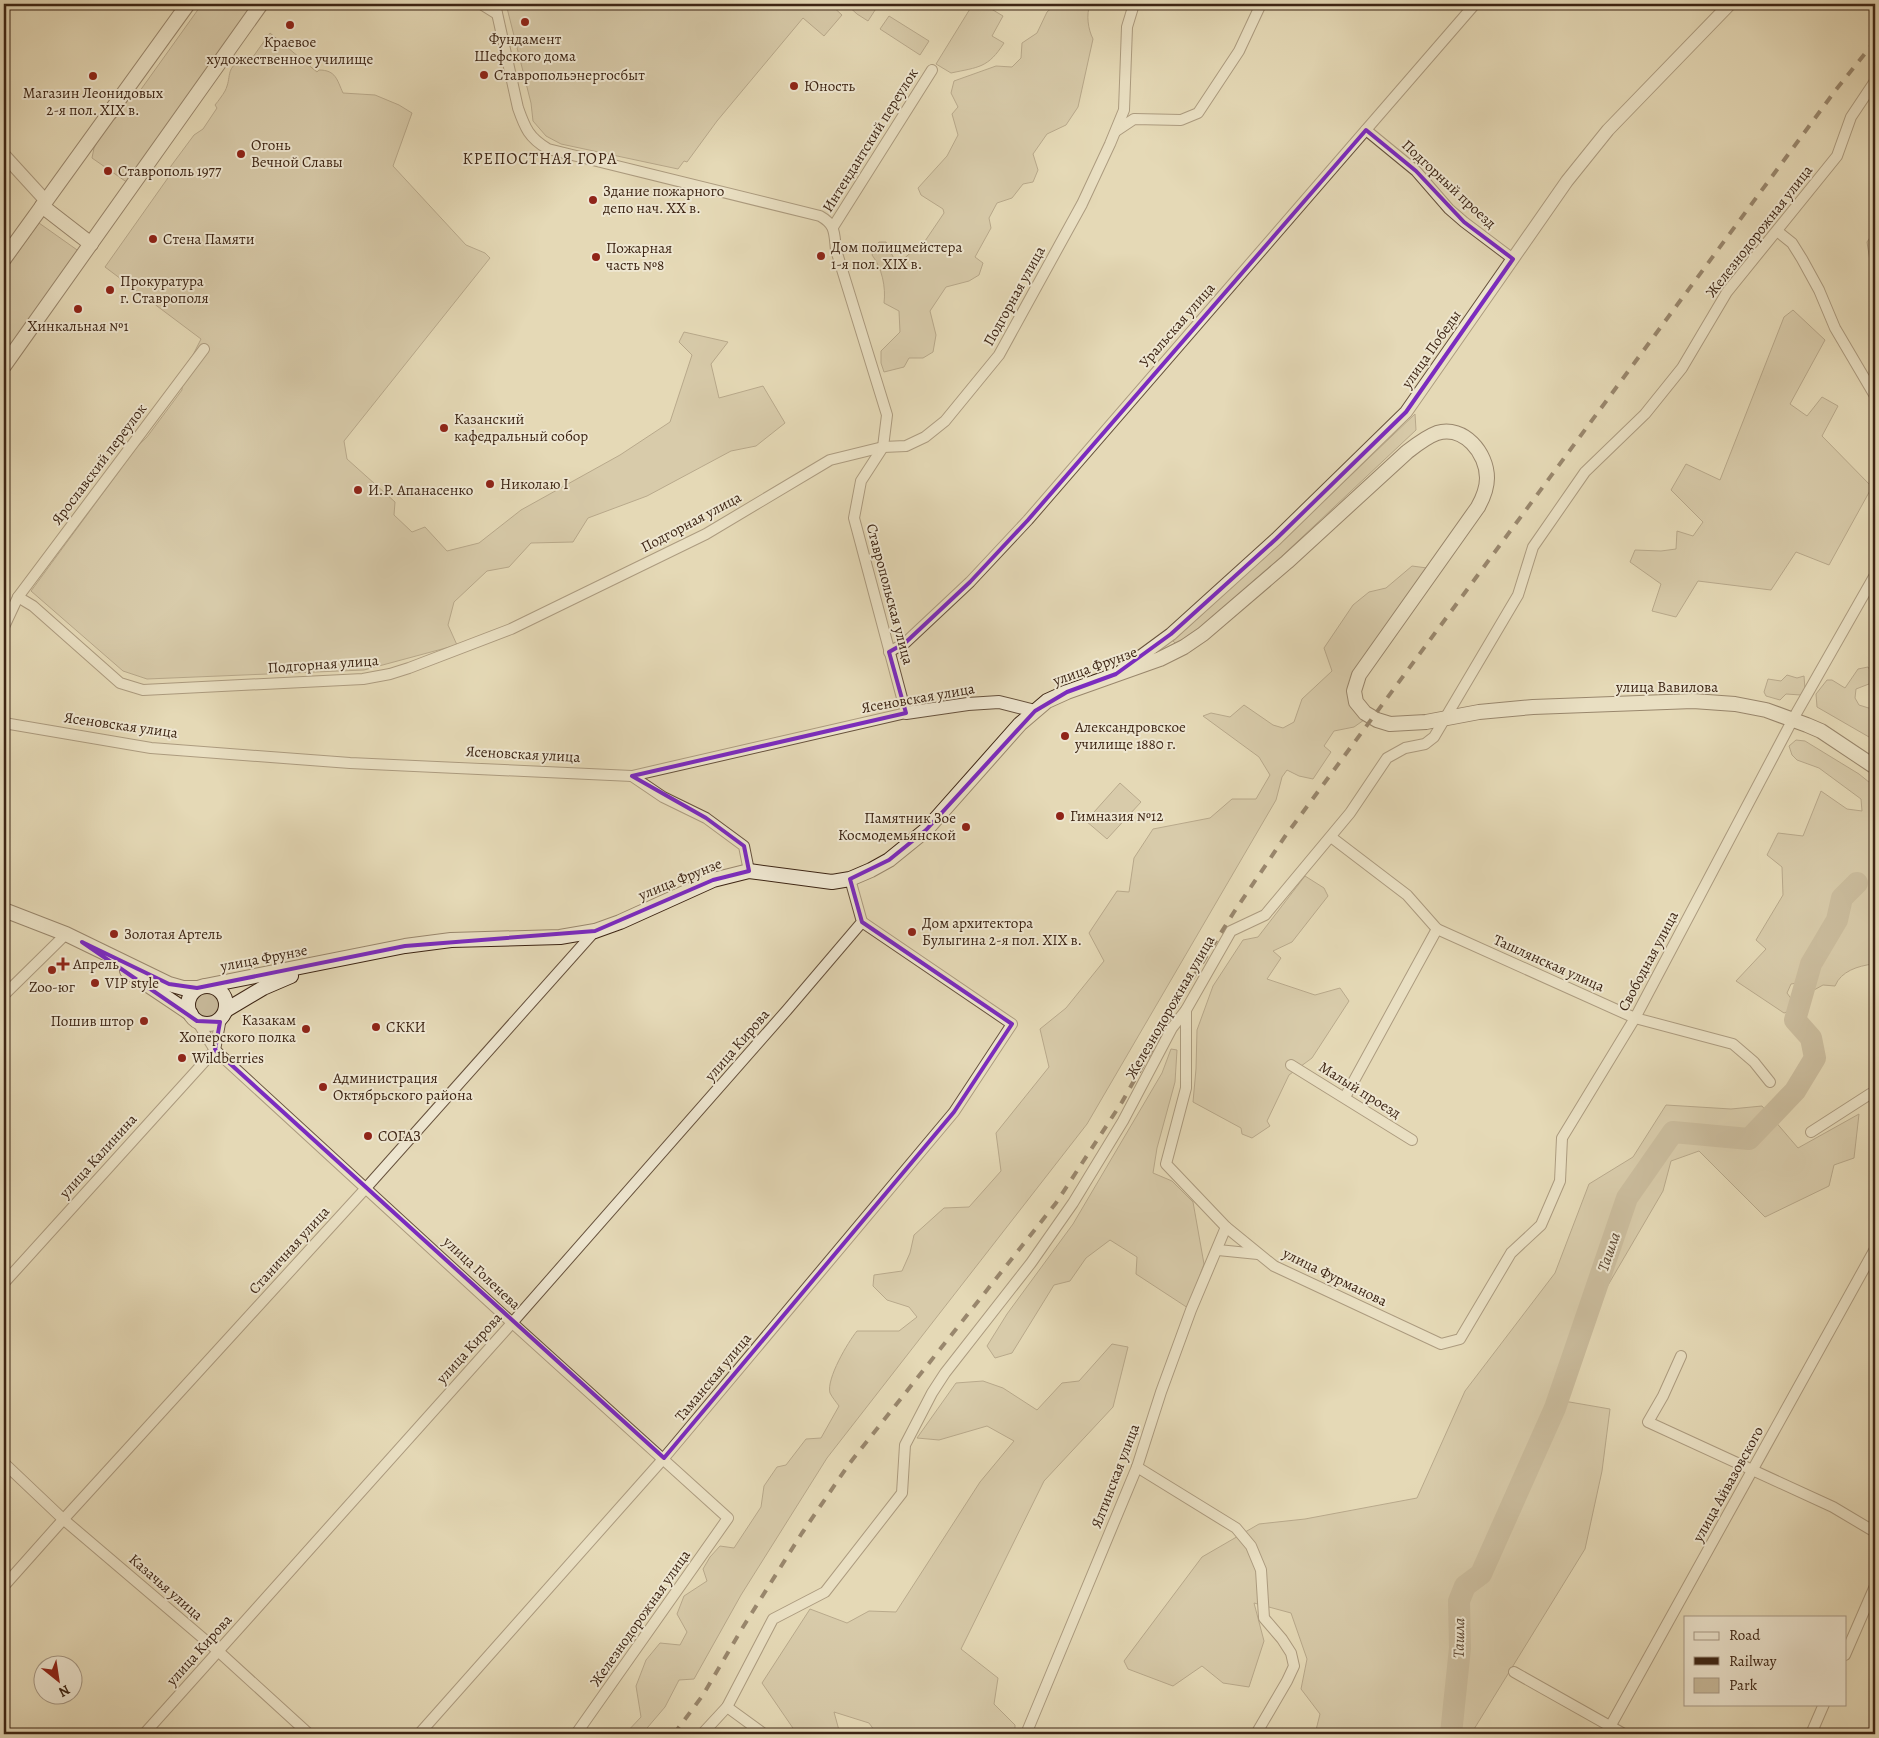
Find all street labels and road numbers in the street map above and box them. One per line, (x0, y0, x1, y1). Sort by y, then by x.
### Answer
street label: Интендантский переулок (817, 64, 923, 216)
street label: Подгорный проезд (1397, 135, 1501, 233)
street label: Железнодорожная улица (1701, 161, 1817, 301)
street label: Подгорная улица (978, 242, 1050, 349)
street label: Уральская улица (1135, 278, 1219, 372)
street label: улица Победы (1396, 306, 1465, 393)
street label: Ярославский переулок (47, 399, 151, 529)
street label: Подгорная улица (637, 487, 745, 557)
street label: Ставропольская улица (862, 521, 918, 667)
street label: улица Фрунзе (1049, 641, 1140, 691)
street label: Подгорная улица (267, 650, 379, 678)
street label: улица Вавилова (1615, 677, 1718, 697)
street label: Ясеновская улица (860, 678, 976, 718)
street label: Ясеновская улица (63, 707, 179, 743)
street label: Ясеновская улица (465, 741, 581, 767)
street label: улица Фрунзе (634, 853, 725, 905)
street label: Свободная улица (1613, 907, 1683, 1015)
street label: Ташлянская улица (1490, 930, 1608, 996)
street label: Железнодорожная улица (1121, 931, 1219, 1082)
street label: улица Фрунзе (218, 940, 309, 976)
street label: улица Кирова (700, 1005, 774, 1086)
street label: Малый проезд (1315, 1057, 1405, 1123)
street label: улица Калинина (54, 1109, 141, 1203)
street label: Станичная улица (244, 1202, 334, 1298)
street label: улица Голенева (438, 1231, 525, 1314)
street label: улица Фурманова (1279, 1243, 1391, 1311)
street label: улица Кирова (431, 1308, 506, 1389)
street label: Таманская улица (670, 1329, 756, 1425)
street label: Ялтинская улица (1086, 1421, 1144, 1531)
street label: улица Айвазовского (1687, 1423, 1768, 1546)
street label: Железнодорожная улица (585, 1546, 695, 1690)
street label: Казачья улица (125, 1549, 207, 1625)
street label: улица Кирова (161, 1610, 236, 1691)

